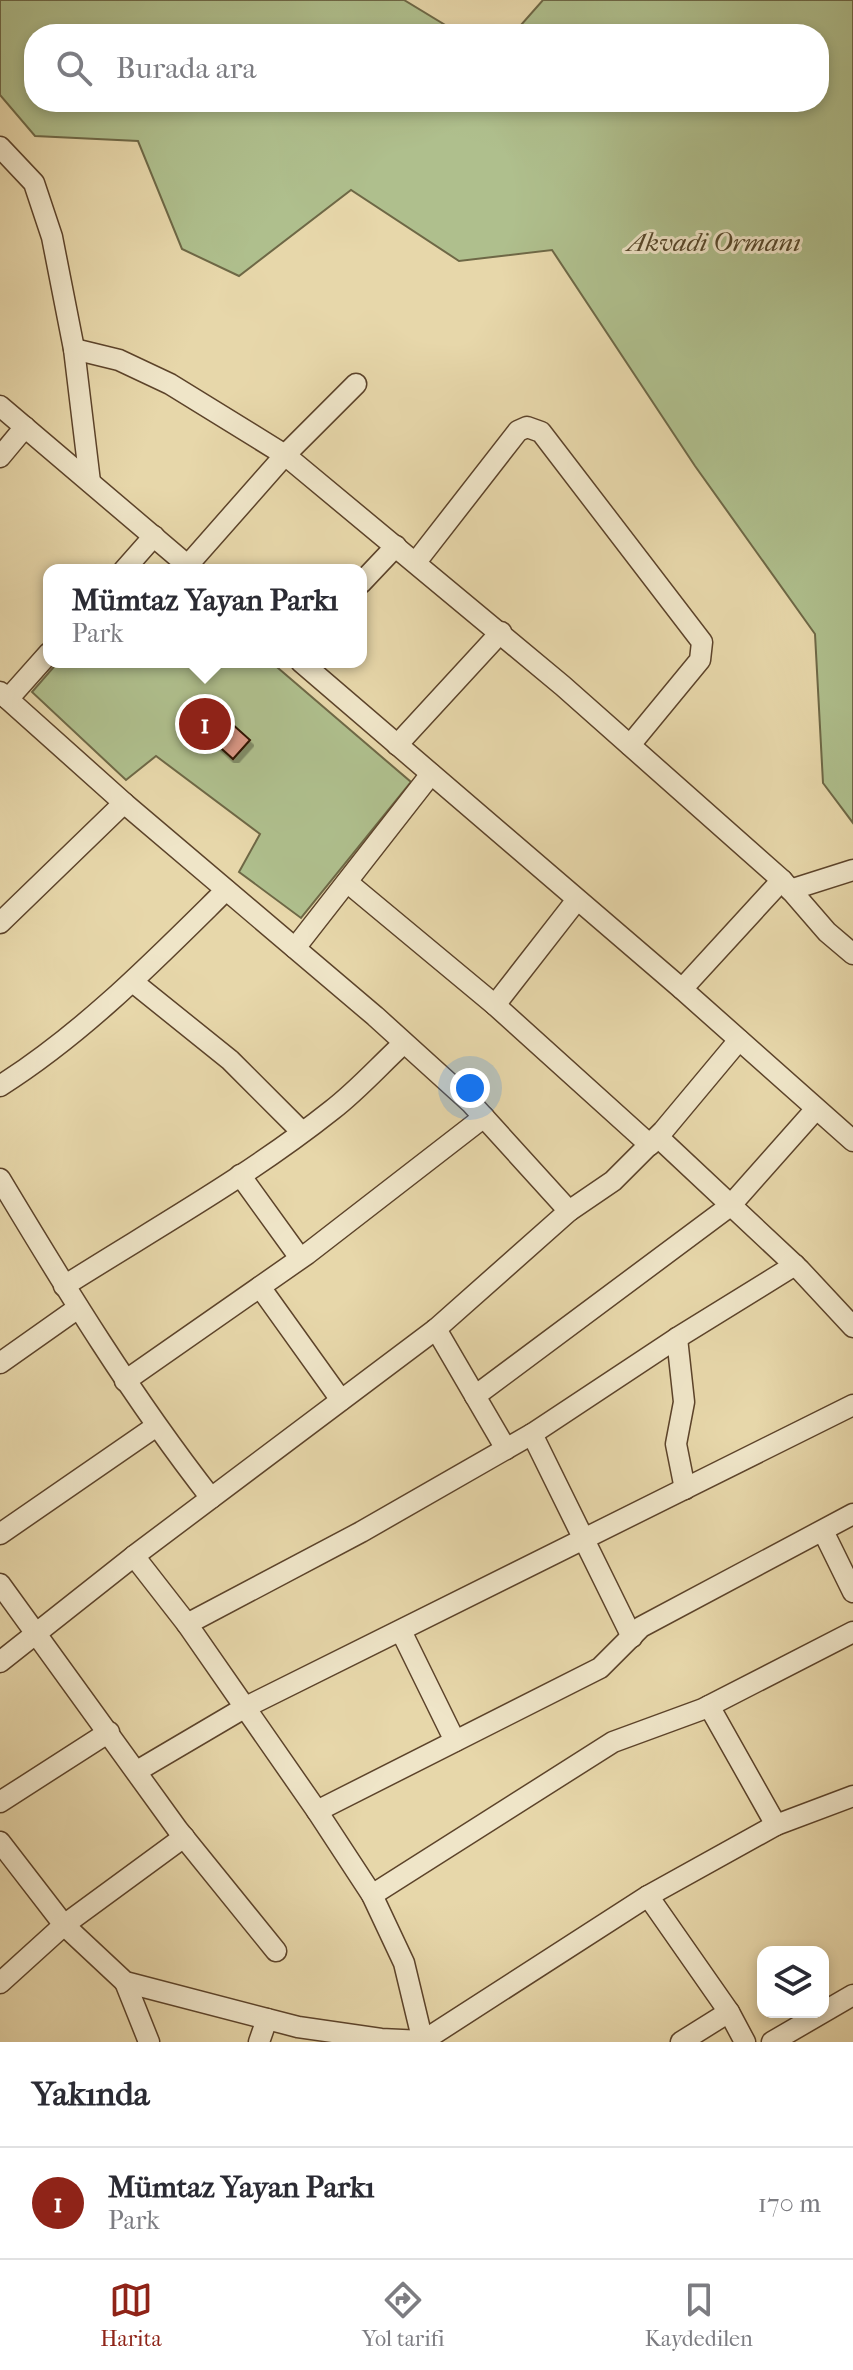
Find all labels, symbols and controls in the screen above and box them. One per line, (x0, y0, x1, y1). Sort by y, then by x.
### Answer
search box (24, 24, 829, 112)
icon: search (52, 46, 96, 90)
text: Burada ara (116, 51, 256, 86)
park label: Akvadi Ormanı (624, 227, 801, 258)
popup (43, 564, 367, 668)
text: Mümtaz Yayan Parkı (72, 583, 338, 618)
text: Park (72, 618, 124, 649)
pin: 1 (179, 694, 231, 754)
your location (450, 1068, 490, 1108)
map controls (757, 1946, 829, 2018)
button: layers (757, 1946, 829, 2018)
text: Yakında (32, 2074, 150, 2114)
text: Mümtaz Yayan Parkı (108, 2170, 374, 2205)
text: 1 (53, 2188, 63, 2219)
text: 170 m (758, 2188, 821, 2219)
text: Park (108, 2205, 160, 2236)
tab: Harita (100, 2278, 162, 2352)
tab: Yol tarifi (362, 2278, 444, 2352)
tab: Kaydedilen (645, 2278, 753, 2352)

